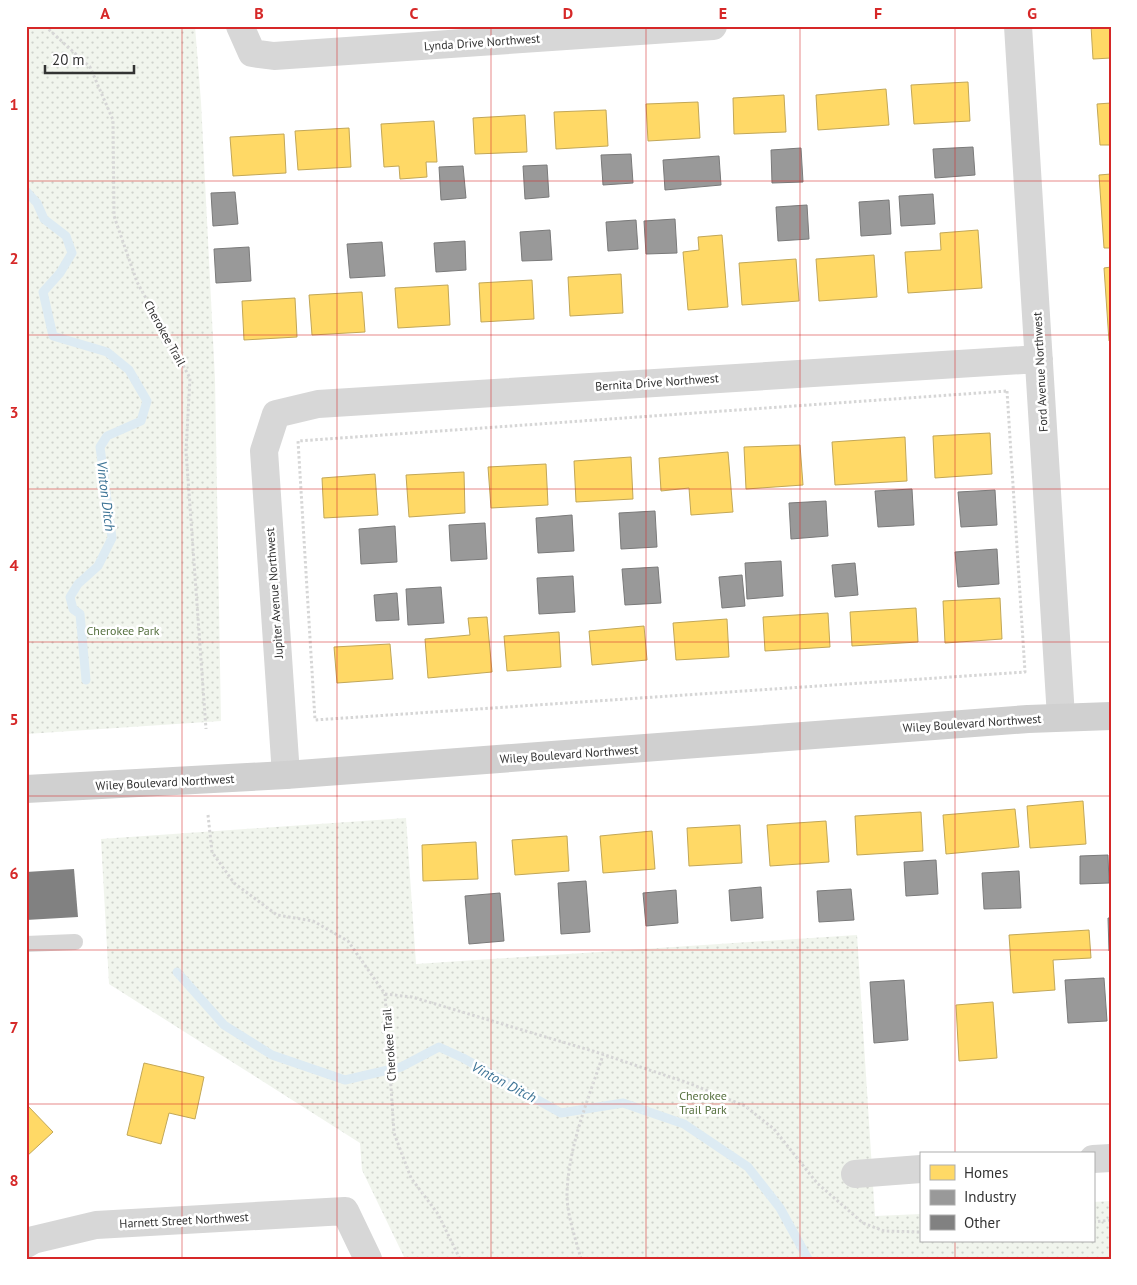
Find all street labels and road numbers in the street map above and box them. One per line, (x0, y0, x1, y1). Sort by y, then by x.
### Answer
street label: Lynda Drive Northwest (423, 30, 541, 54)
street label: Cherokee Trail (141, 298, 189, 369)
street label: Ford Avenue Northwest (1029, 312, 1051, 432)
street label: Bernita Drive Northwest (595, 370, 719, 394)
street label: Jupiter Avenue Northwest (262, 527, 286, 660)
street label: Wiley Boulevard Northwest (902, 711, 1042, 735)
street label: Wiley Boulevard Northwest (499, 742, 639, 766)
street label: Wiley Boulevard Northwest (95, 771, 235, 793)
street label: Cherokee Trail (379, 1008, 399, 1082)
street label: Harnett Street Northwest (119, 1209, 249, 1231)

